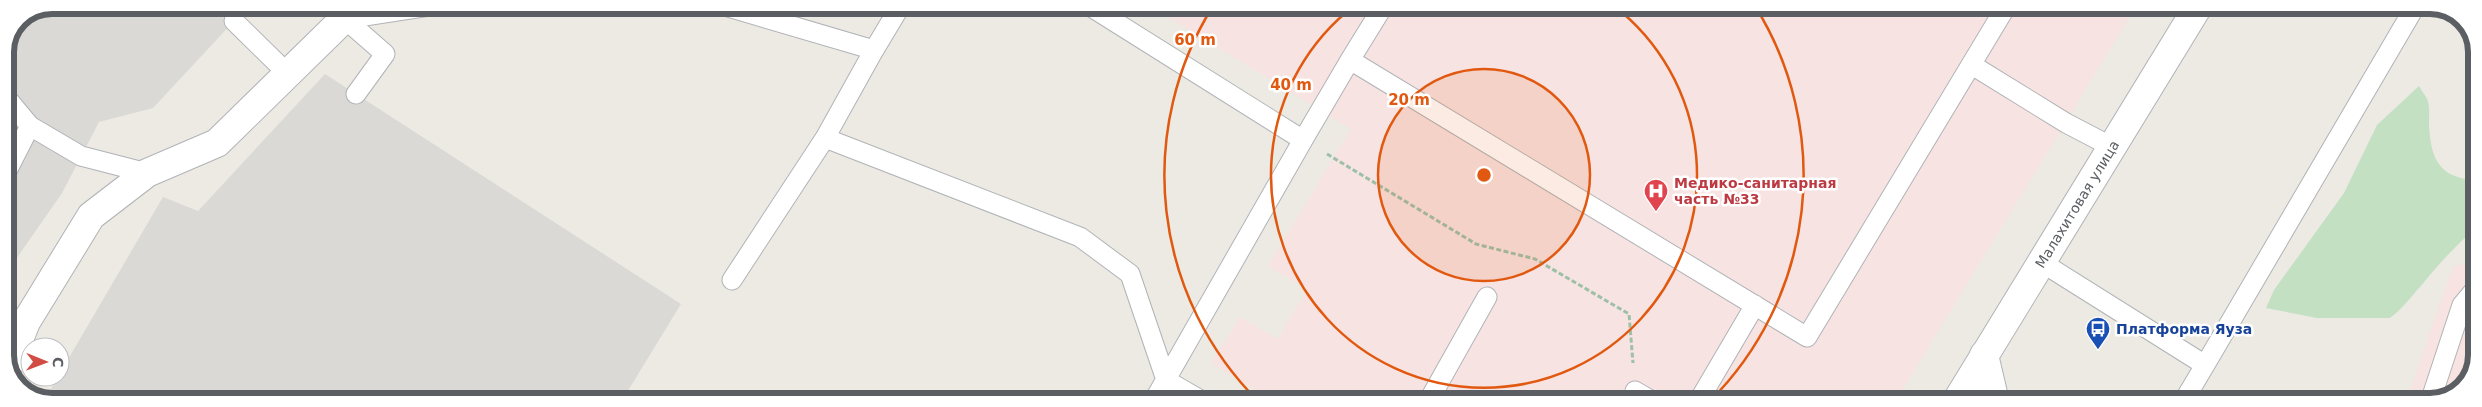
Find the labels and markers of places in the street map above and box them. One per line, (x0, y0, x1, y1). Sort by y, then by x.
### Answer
centre of rings (1475, 166, 1493, 184)
place label: Медико-санитарная часть №33 (1674, 175, 1836, 207)
hospital icon: Медико-санитарная часть №33 (1643, 178, 1669, 212)
bus stop icon: Платформа Яуза (2085, 316, 2111, 350)
place label: Платформа Яуза (2116, 321, 2252, 337)

